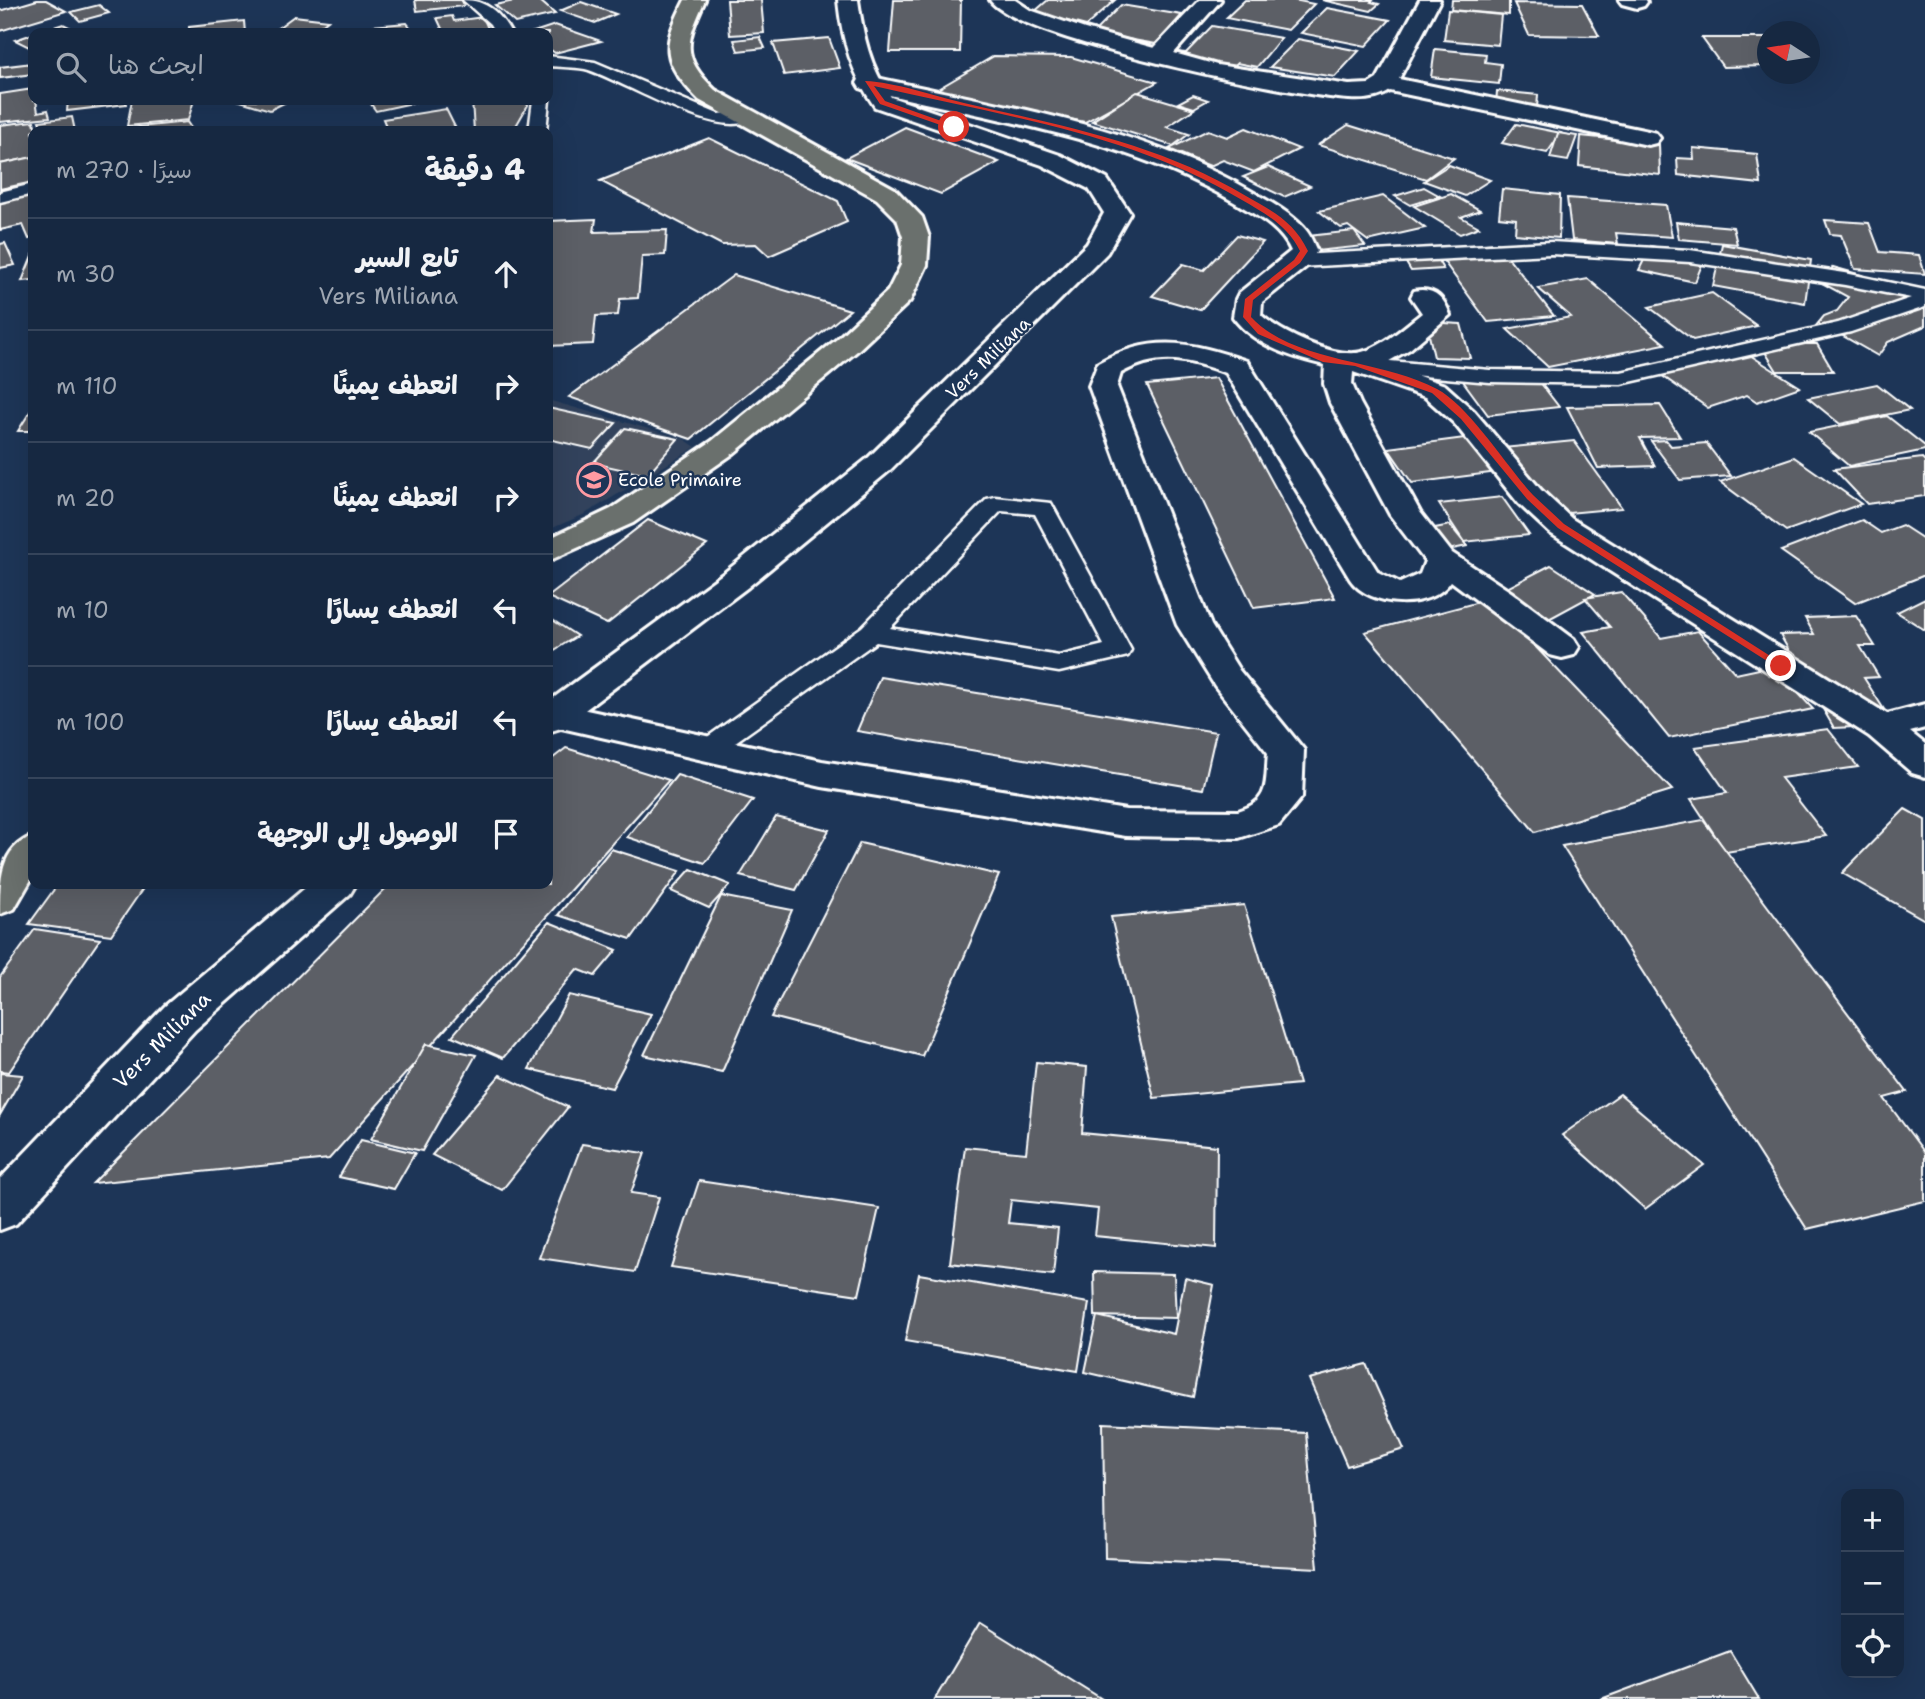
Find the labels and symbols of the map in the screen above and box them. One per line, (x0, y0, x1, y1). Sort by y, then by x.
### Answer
north arrow (1757, 21, 1820, 84)
route start (938, 111, 969, 142)
street label: Vers Miliana (940, 311, 1036, 405)
school or university icon: Ecole Primaire (575, 461, 613, 499)
place label: Ecole Primaire (618, 468, 742, 492)
route end (1765, 650, 1796, 681)
street label: Vers Miliana (107, 985, 217, 1095)

